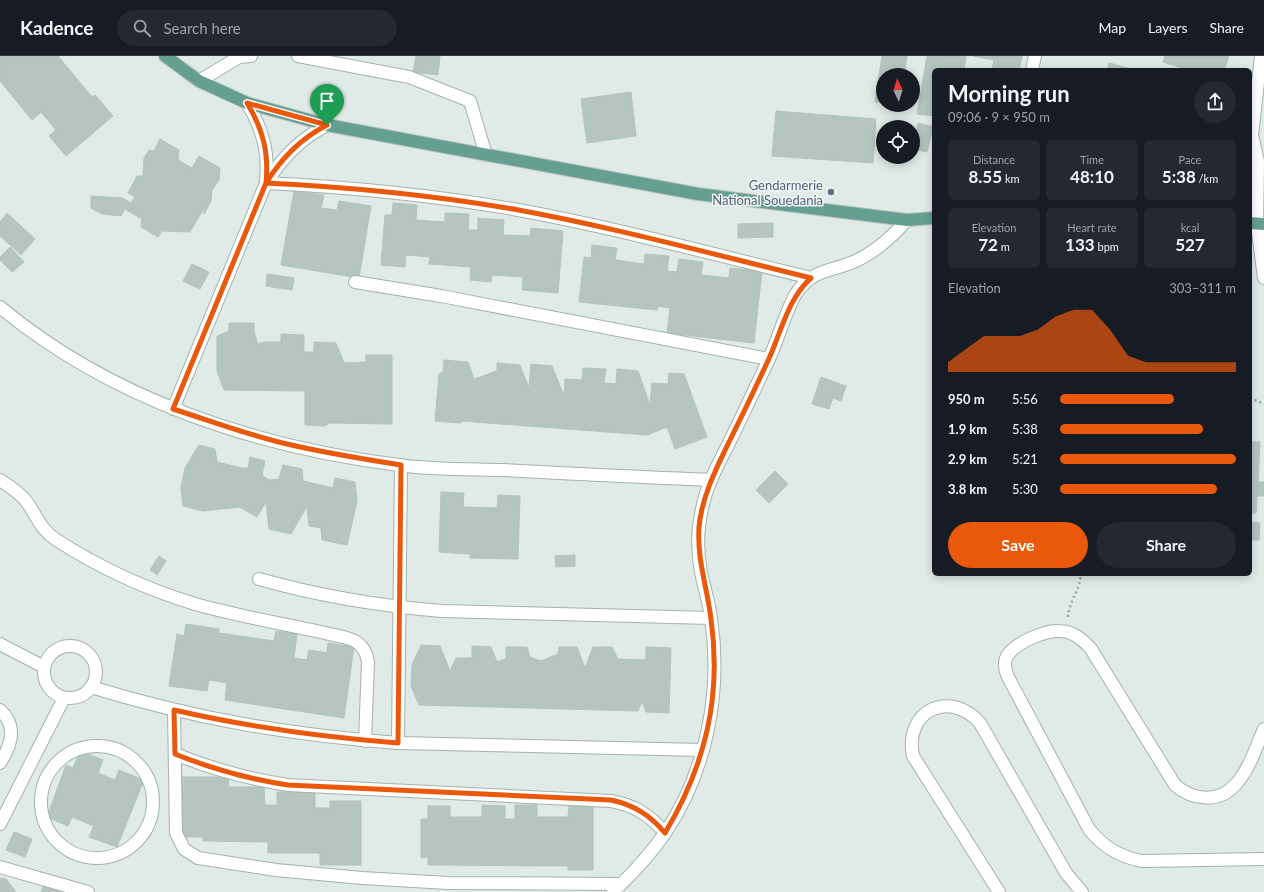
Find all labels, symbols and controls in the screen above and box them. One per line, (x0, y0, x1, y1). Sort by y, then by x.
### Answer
search box (117, 10, 397, 46)
text: Kadence (20, 16, 93, 39)
icon: search (131, 17, 153, 39)
text: Search here (163, 19, 241, 37)
text: Map (1098, 19, 1126, 36)
text: Layers (1148, 19, 1188, 36)
text: Share (1210, 19, 1244, 36)
north arrow (876, 68, 920, 112)
map controls (876, 68, 920, 164)
text: Morning run (948, 80, 1070, 107)
button: share (1194, 81, 1236, 123)
pin (310, 84, 344, 125)
icon: arrive (316, 90, 338, 112)
text: 09:06 · 9 × 950 m (948, 109, 1050, 125)
button: locate (876, 120, 920, 164)
text: Distance (973, 153, 1015, 166)
text: Time (1080, 153, 1104, 166)
text: Pace (1179, 153, 1201, 166)
text: 8.55 (968, 166, 1002, 187)
text: 48:10 (1070, 166, 1114, 187)
text: 5:38 (1162, 166, 1196, 187)
text: km (1002, 172, 1020, 185)
text: /km (1196, 172, 1218, 185)
place label: Gendarmerie National Souedania (712, 177, 823, 208)
marker: Gendarmerie National Souedania (826, 187, 836, 197)
text: Elevation (972, 221, 1016, 234)
text: Heart rate (1067, 221, 1117, 234)
text: kcal (1181, 221, 1199, 234)
text: 72 (978, 234, 998, 255)
text: 133 (1065, 234, 1095, 255)
text: 527 (1175, 234, 1205, 255)
text: m (998, 240, 1010, 253)
text: bpm (1095, 240, 1119, 253)
text: Elevation (948, 280, 1001, 296)
text: 303–311 m (1169, 280, 1236, 296)
text: 950 m (948, 391, 985, 407)
text: 5:56 (1012, 391, 1038, 407)
text: 1.9 km (948, 421, 987, 437)
text: 5:38 (1012, 421, 1038, 437)
text: 2.9 km (948, 451, 987, 467)
text: 5:21 (1012, 451, 1038, 467)
text: 3.8 km (948, 481, 987, 497)
text: 5:30 (1012, 481, 1038, 497)
button: Save (948, 522, 1088, 568)
button: Share (1096, 522, 1236, 568)

